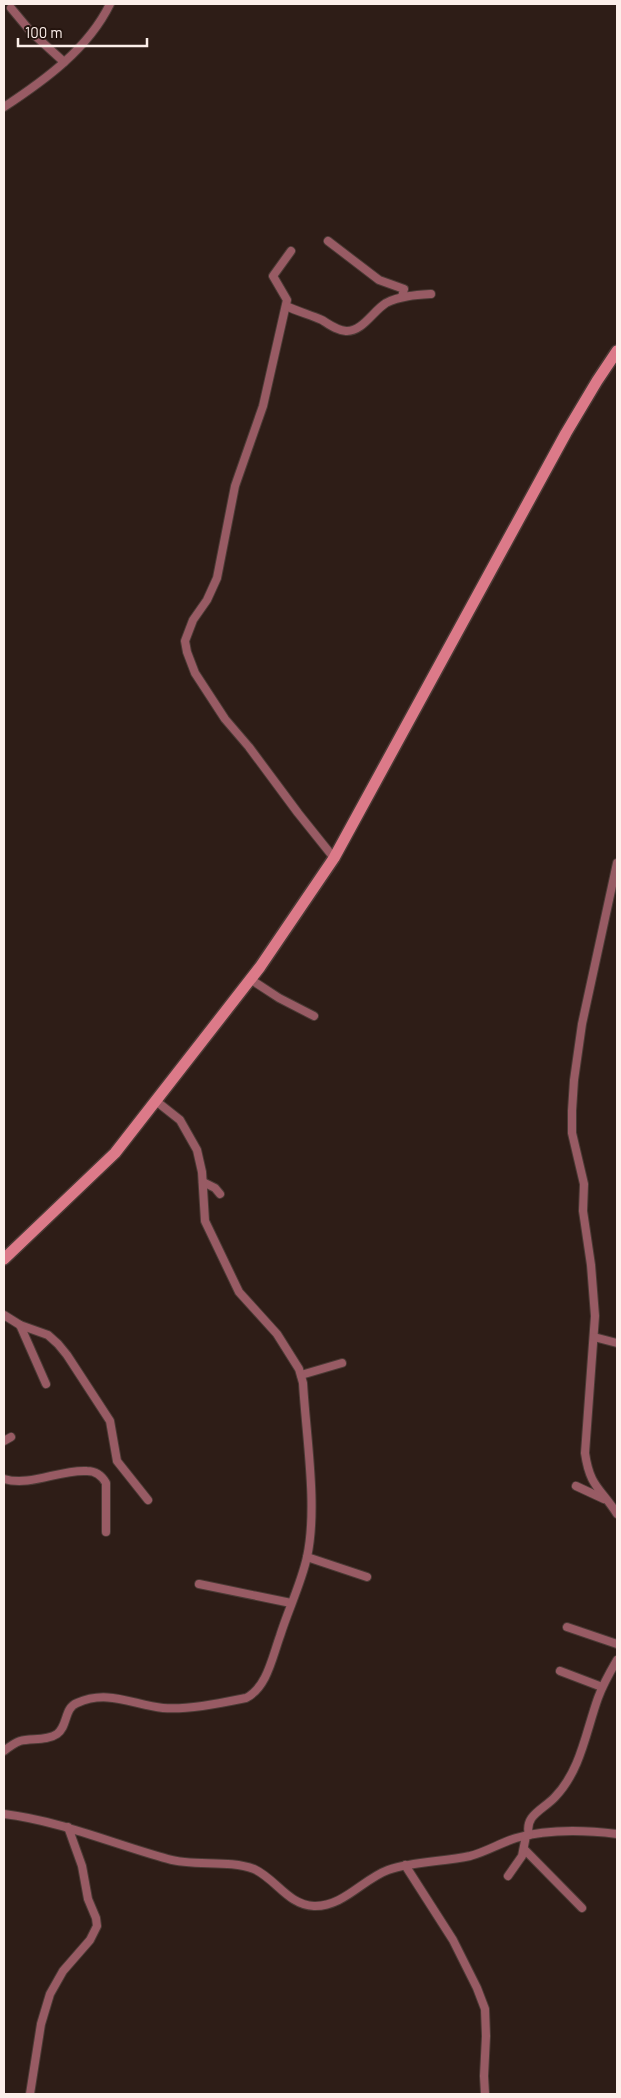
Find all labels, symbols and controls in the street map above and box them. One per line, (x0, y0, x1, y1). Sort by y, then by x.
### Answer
scale bar (18, 15, 146, 47)
text: 100 m (25, 23, 63, 41)

